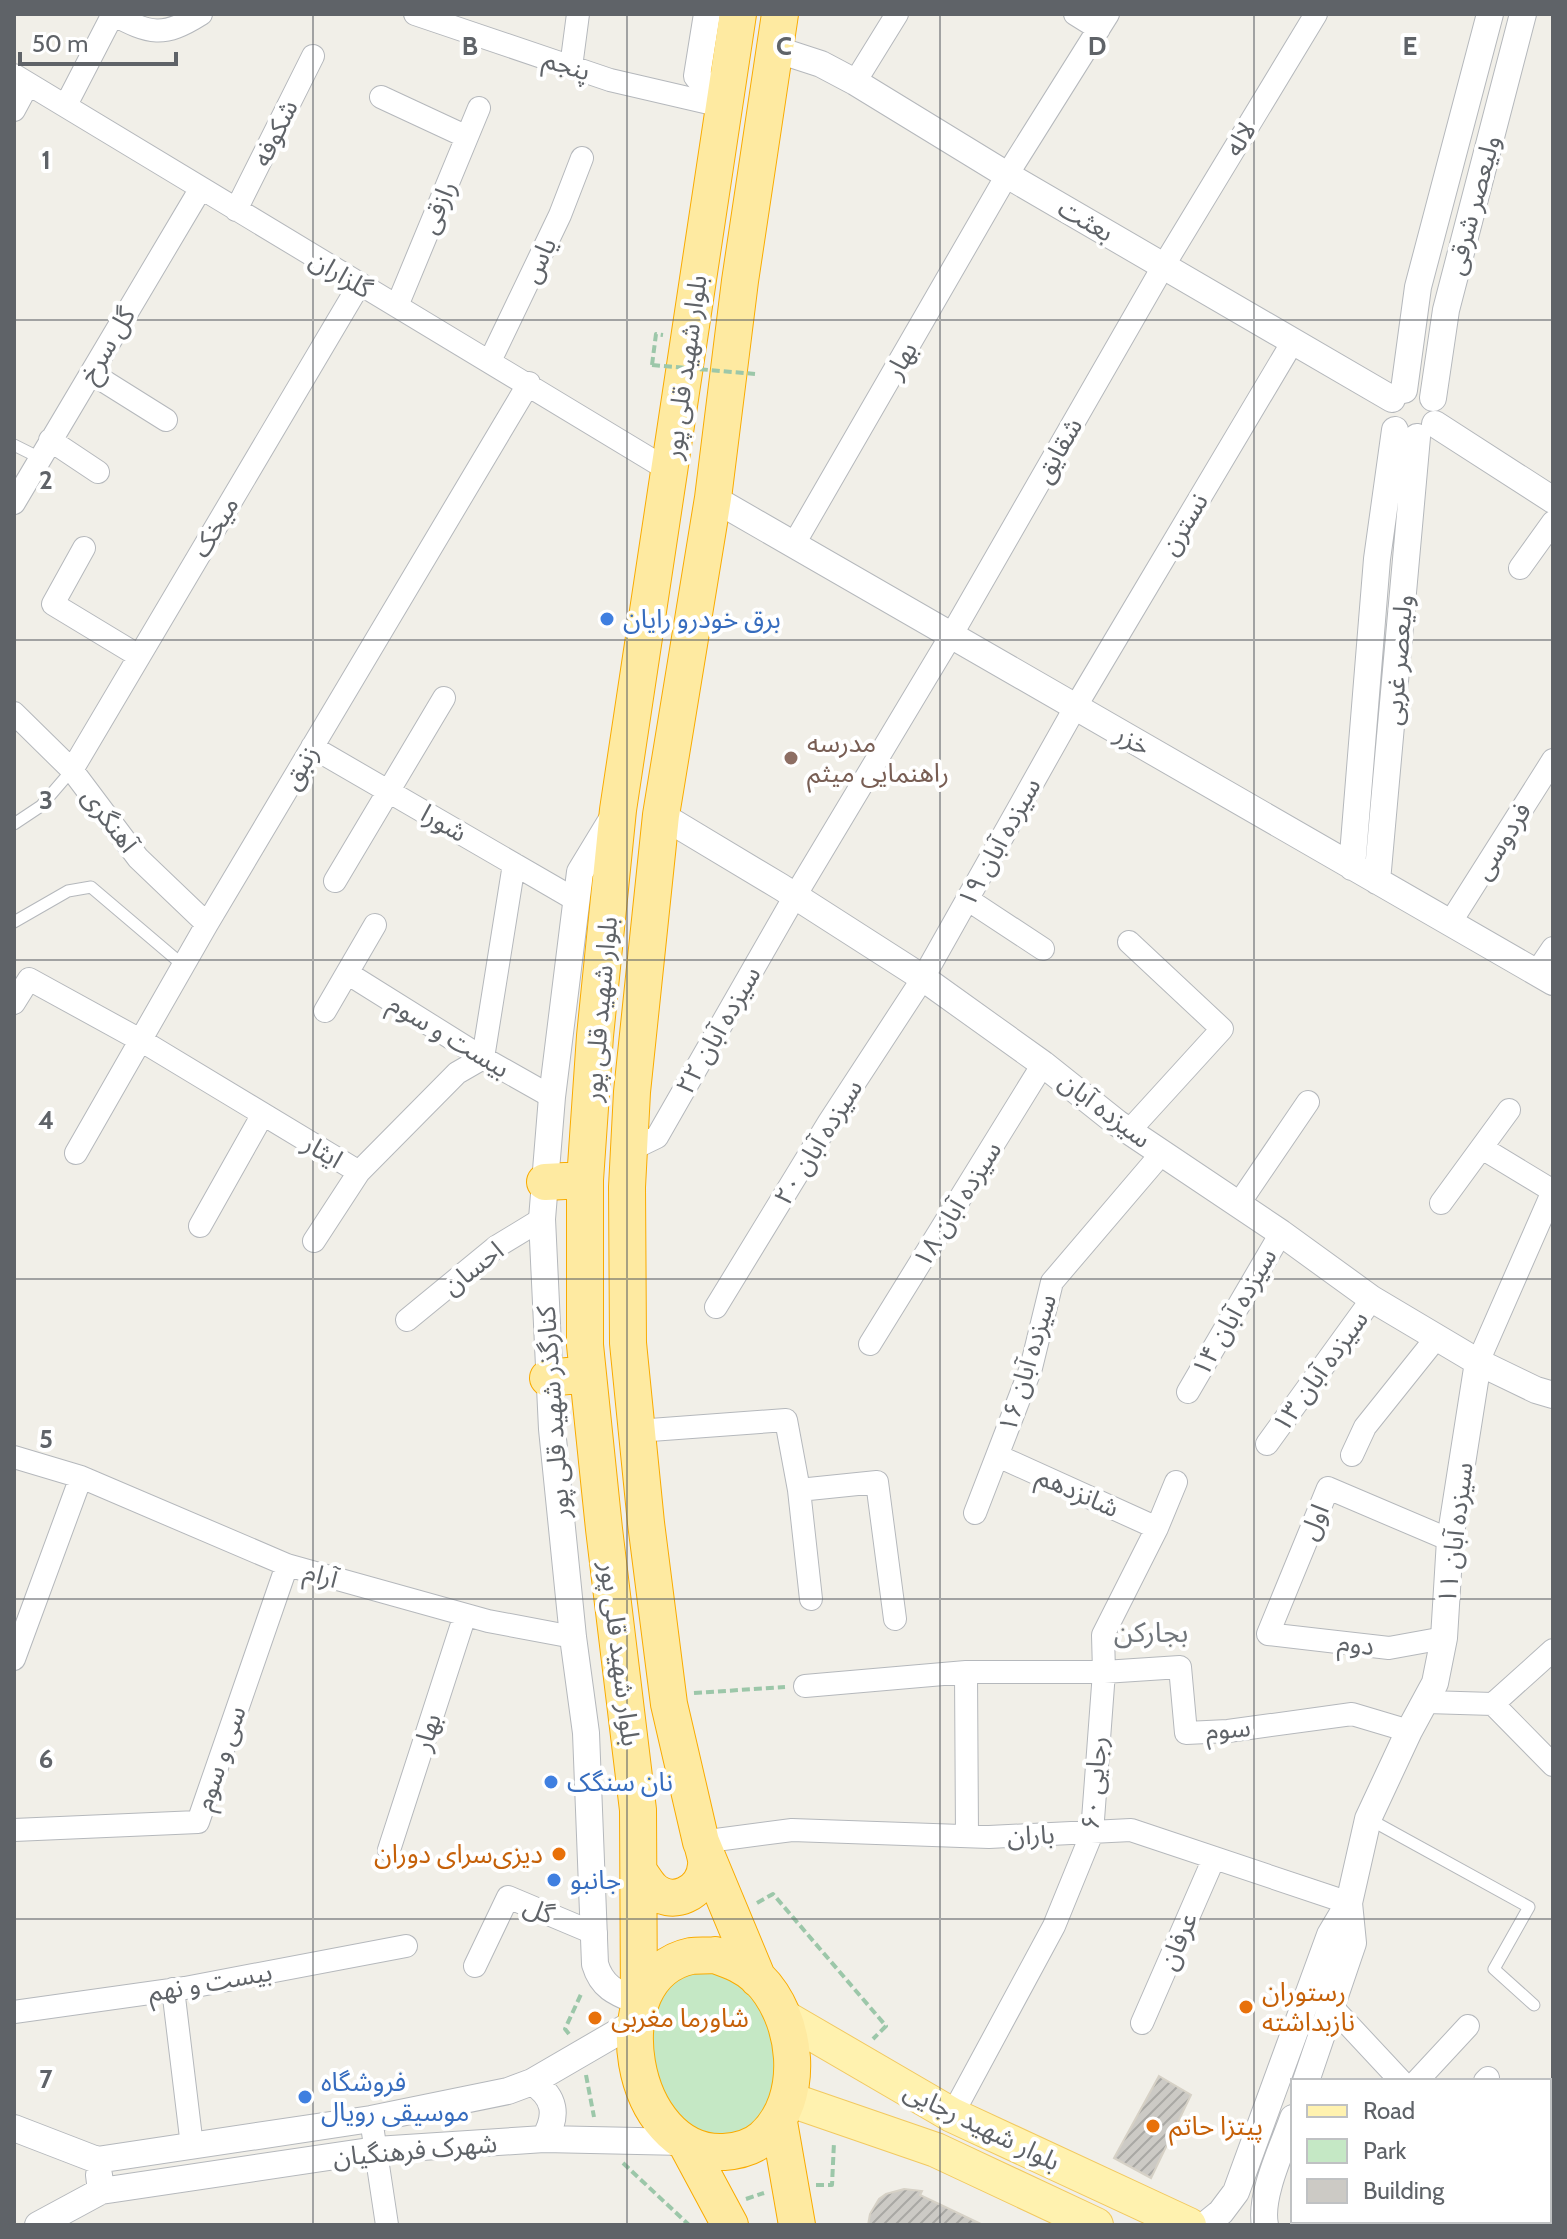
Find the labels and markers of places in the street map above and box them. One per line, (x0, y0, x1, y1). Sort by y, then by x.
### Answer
place label: برق خودرو رایان (623, 603, 781, 635)
marker: برق خودرو رایان (598, 610, 616, 628)
place label: مدرسه راهنمایی میثم (807, 727, 949, 793)
marker: مدرسه راهنمایی میثم (782, 749, 800, 767)
place label: نان سنگک (567, 1766, 673, 1798)
marker: نان سنگک (542, 1773, 560, 1791)
place label: دیزی‌سرای دوران (374, 1838, 543, 1870)
marker: دیزی‌سرای دوران (550, 1845, 568, 1863)
place label: جانبو (570, 1864, 621, 1896)
marker: جانبو (545, 1871, 563, 1889)
place label: رستوران نازبداشته (1262, 1976, 1355, 2038)
marker: رستوران نازبداشته (1237, 1998, 1255, 2016)
place label: شاورما مغربی (611, 2002, 749, 2034)
marker: شاورما مغربی (586, 2009, 604, 2027)
place label: فروشگاه موسیقی رویال (321, 2066, 469, 2128)
marker: فروشگاه موسیقی رویال (296, 2088, 314, 2106)
place label: پیتزا حاتم (1169, 2110, 1263, 2146)
marker: پیتزا حاتم (1144, 2117, 1162, 2135)

